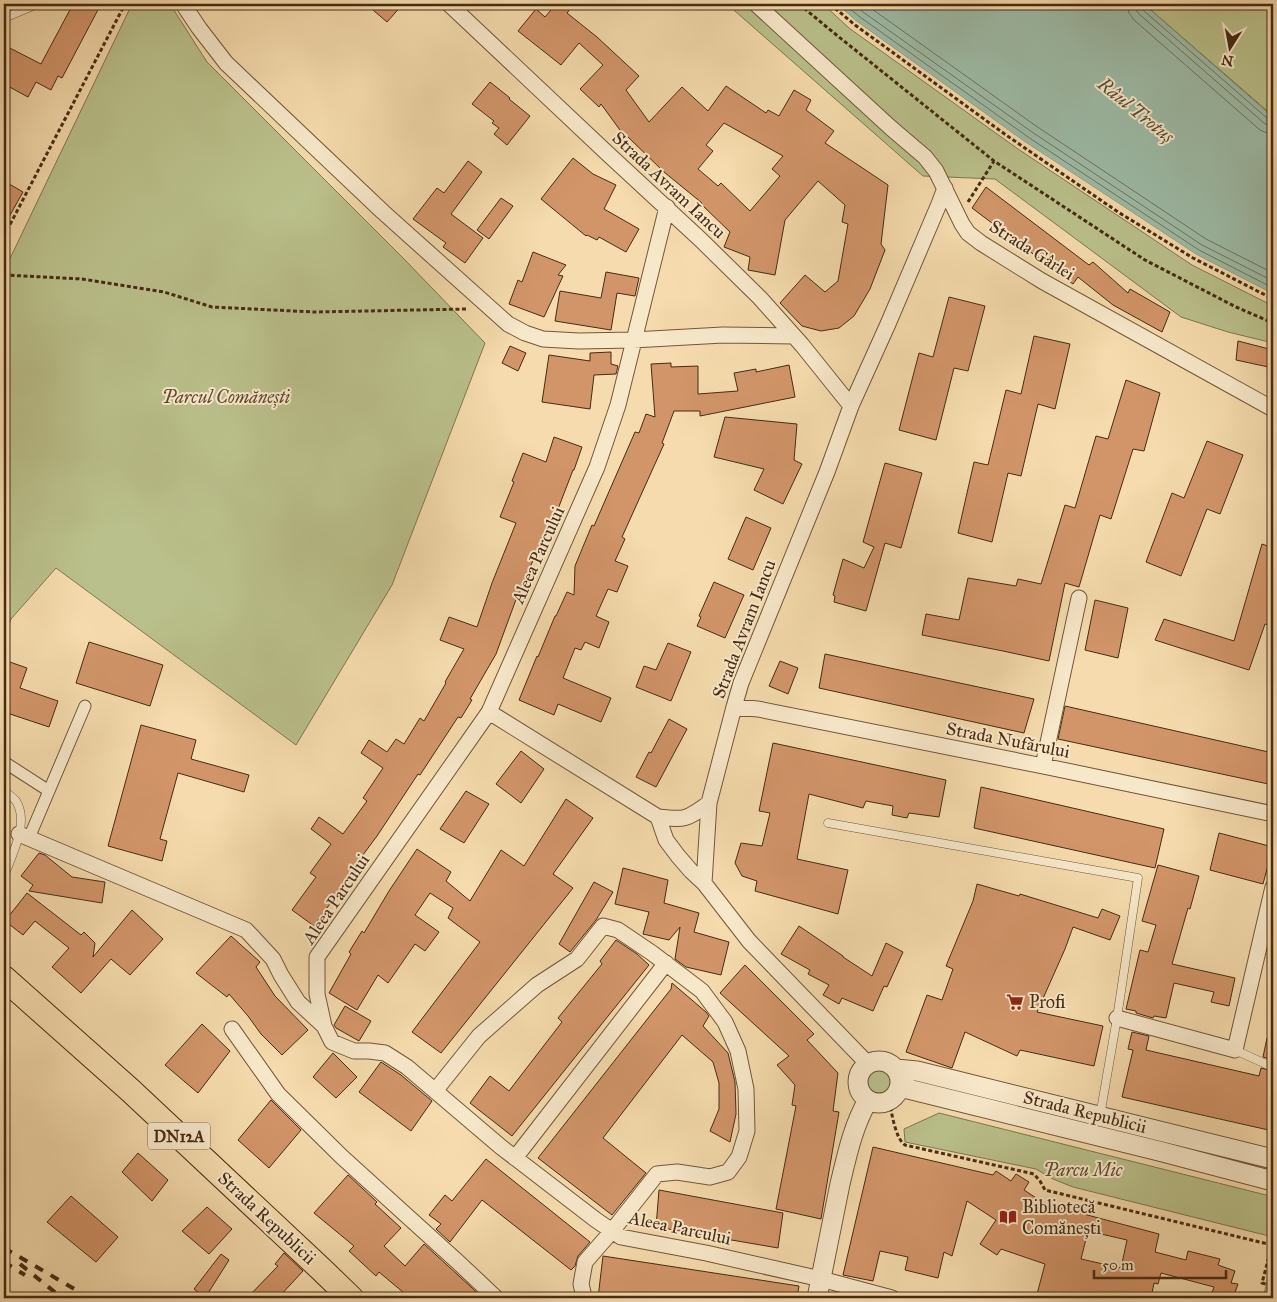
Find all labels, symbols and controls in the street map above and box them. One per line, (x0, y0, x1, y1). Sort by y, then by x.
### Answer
north arrow (1204, 22, 1254, 72)
text: N (1220, 51, 1235, 70)
water label: Râul Trotuș (1092, 72, 1179, 148)
street label: Strada Avram Iancu (608, 127, 731, 244)
street label: Strada Gârlei (985, 215, 1079, 285)
park label: Parcul Comănești (162, 386, 290, 408)
street label: Aleea Parcului (506, 503, 569, 608)
street label: Strada Avram Iancu (707, 556, 781, 702)
street label: Strada Nufărului (944, 717, 1072, 763)
street label: Aleea Parcului (297, 850, 374, 949)
place label: Profi (1029, 991, 1066, 1013)
supermarket icon: Profi (1005, 992, 1025, 1012)
street label: Strada Republicii (1021, 1086, 1149, 1138)
road number: DN12A (148, 1122, 210, 1150)
park label: Parcu Mic (1044, 1159, 1123, 1181)
street label: Strada Republicii (213, 1167, 321, 1269)
place label: Bibliotecă Comănești (1022, 1196, 1101, 1239)
street label: Aleea Parcului (626, 1206, 733, 1250)
library icon: Bibliotecă Comănești (998, 1207, 1018, 1227)
scale bar (1094, 1247, 1227, 1279)
text: 50 m (1102, 1256, 1134, 1274)

